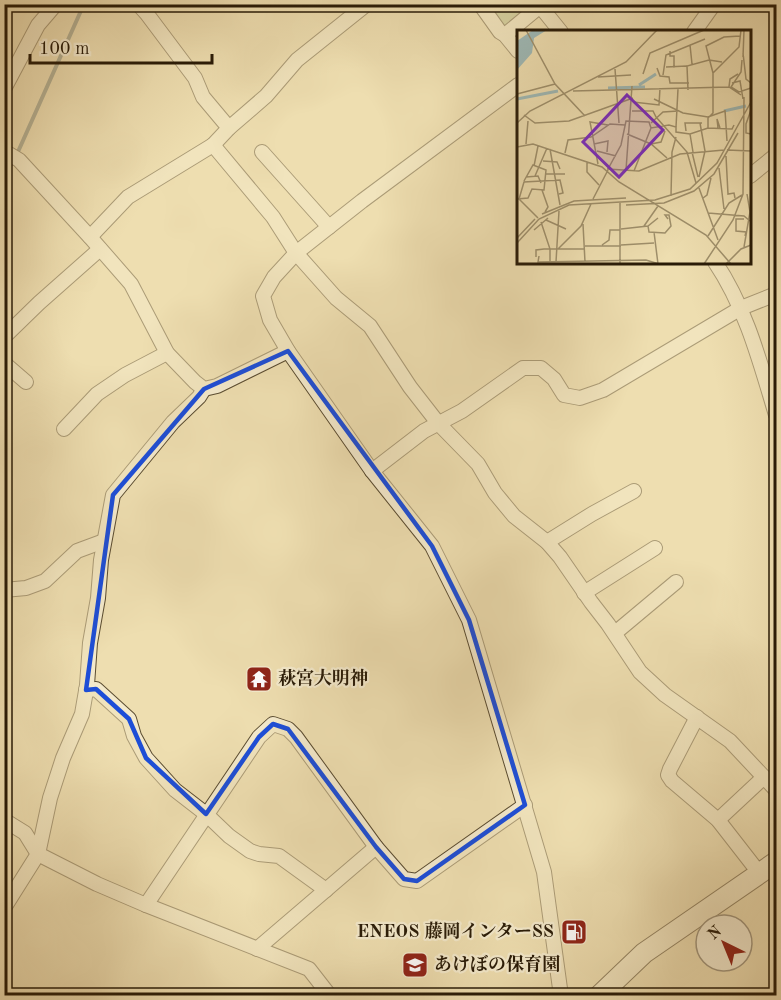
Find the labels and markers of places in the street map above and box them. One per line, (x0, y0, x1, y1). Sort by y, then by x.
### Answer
temple icon: 萩宮大明神 (244, 664, 274, 694)
place label: 萩宮大明神 (278, 668, 368, 688)
fuel station icon: ENEOS 藤岡インターSS (559, 917, 589, 947)
place label: ENEOS 藤岡インターSS (357, 921, 554, 941)
school or university icon: あけぼの保育園 (400, 950, 430, 980)
place label: あけぼの保育園 (434, 954, 560, 974)

